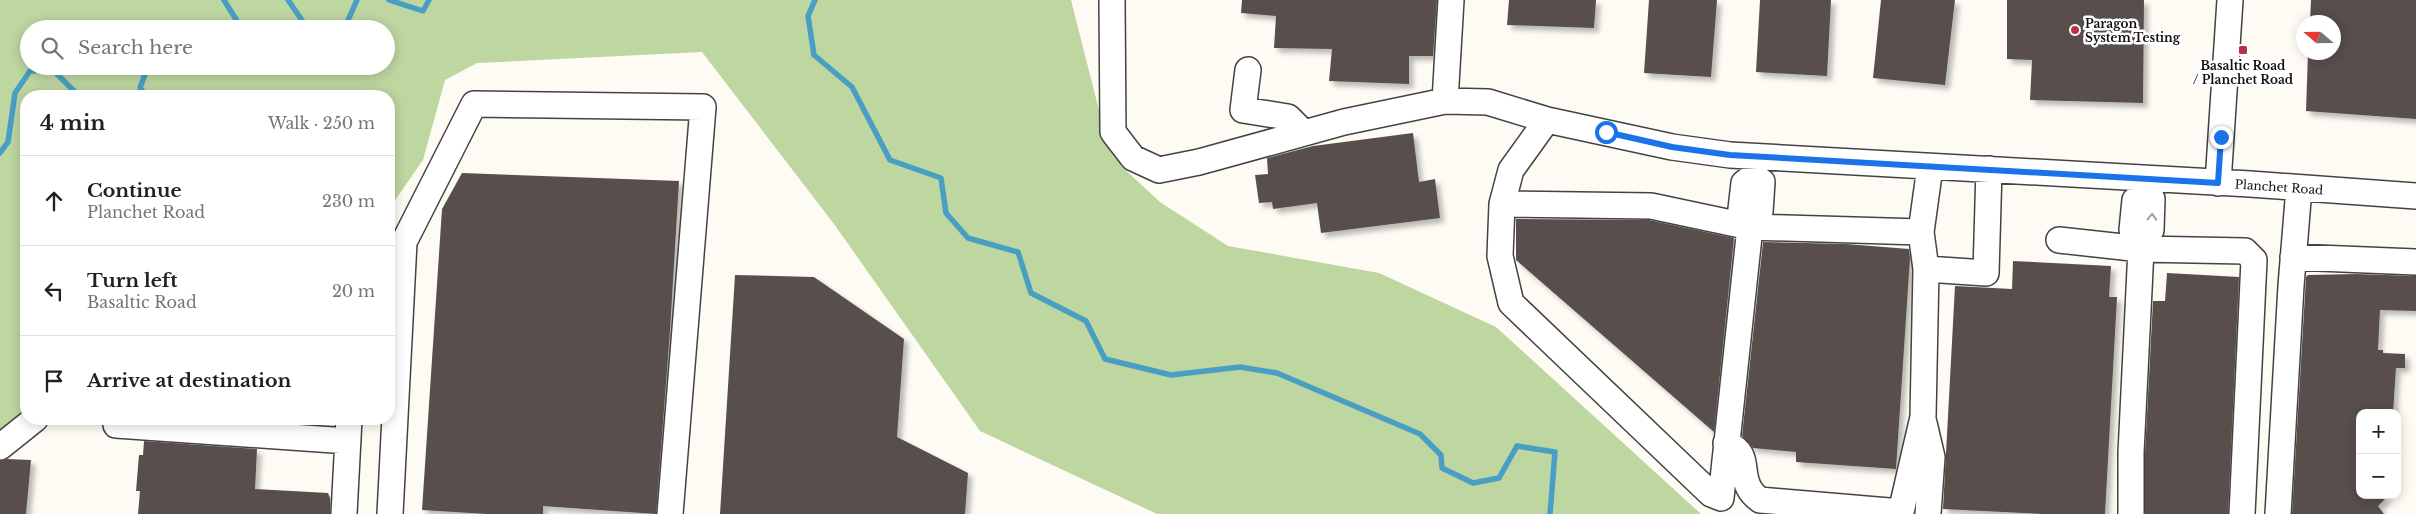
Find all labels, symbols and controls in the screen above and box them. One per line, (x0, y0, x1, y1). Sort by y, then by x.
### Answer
north arrow (2296, 15, 2341, 60)
place label: Paragon System Testing (2085, 16, 2181, 45)
search box (20, 20, 395, 75)
marker: Paragon System Testing (2069, 24, 2081, 36)
icon: search (38, 34, 66, 62)
text: Search here (78, 36, 193, 59)
marker: Basaltic Road / Planchet Road (2237, 44, 2249, 56)
place label: Basaltic Road / Planchet Road (2193, 58, 2294, 87)
text: 4 min (40, 110, 106, 136)
text: Walk · 250 m (268, 113, 375, 133)
route start (1595, 121, 1618, 144)
route end (2210, 126, 2233, 149)
street label: Planchet Road (2234, 176, 2324, 198)
text: Continue (87, 179, 182, 202)
icon: ahead (40, 187, 68, 215)
text: 230 m (322, 191, 375, 211)
text: Planchet Road (87, 202, 205, 222)
one-way arrow (2146, 213, 2157, 221)
text: Turn left (87, 269, 178, 292)
icon: left (40, 277, 68, 305)
text: 20 m (332, 281, 375, 301)
text: Basaltic Road (87, 292, 197, 312)
icon: arrive (40, 367, 68, 395)
text: Arrive at destination (87, 369, 291, 392)
map controls (2356, 409, 2401, 499)
button: + (2356, 409, 2401, 454)
button: − (2356, 454, 2401, 499)

